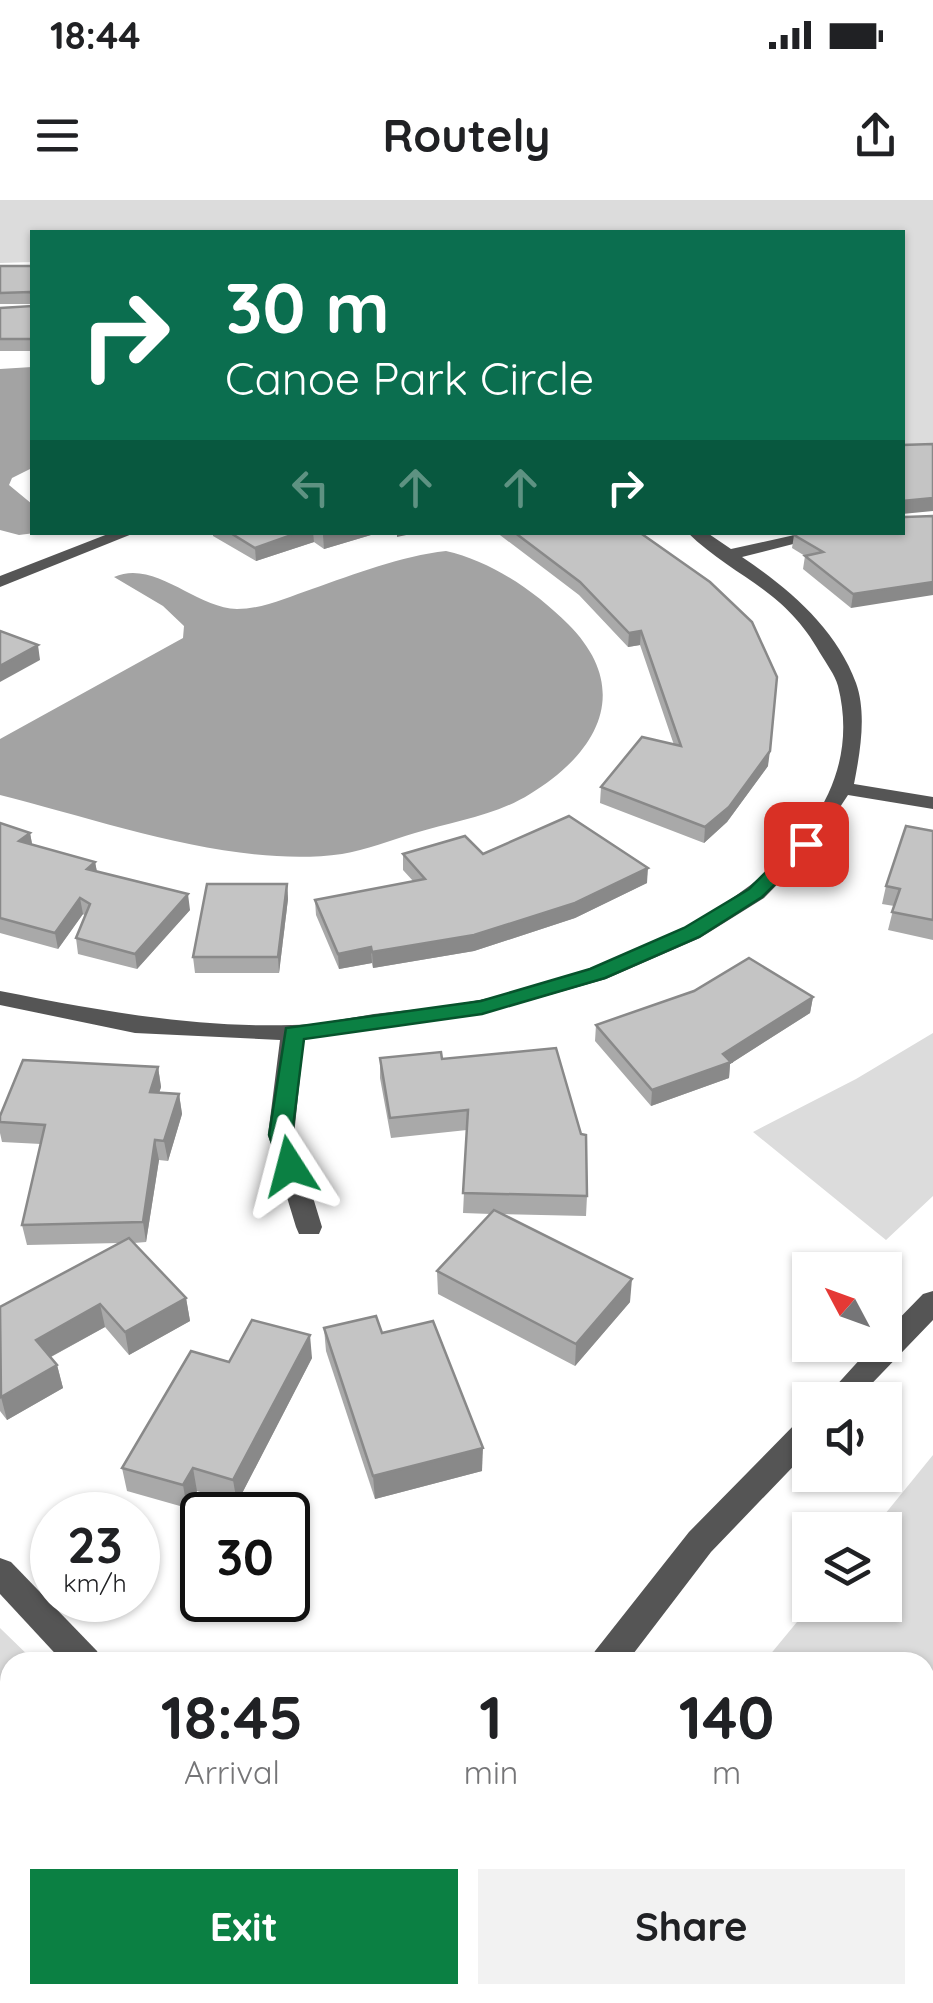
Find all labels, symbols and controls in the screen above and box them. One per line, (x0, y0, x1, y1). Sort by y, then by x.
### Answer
text: 18:44 (50, 11, 141, 59)
text: Routely (383, 107, 550, 163)
icon: menu (30, 108, 85, 163)
icon: share (848, 108, 903, 163)
text: 30 m (225, 263, 390, 351)
icon: right (60, 270, 190, 400)
text: Canoe Park Circle (225, 350, 594, 406)
icon: left (283, 460, 338, 515)
icon: ahead (388, 460, 443, 515)
icon: ahead (493, 460, 548, 515)
icon: right (598, 460, 653, 515)
pin (764, 802, 849, 887)
icon: arrive (779, 817, 834, 872)
position arrow (238, 1114, 342, 1218)
north arrow (792, 1252, 902, 1362)
map controls (792, 1252, 902, 1622)
button: sound (792, 1382, 902, 1492)
speed limit sign: 30 (180, 1492, 310, 1622)
button: layers (792, 1512, 902, 1622)
text: 23 (67, 1513, 123, 1576)
text: km/h (63, 1567, 127, 1598)
text: 18:45 (161, 1679, 303, 1754)
text: 1 (479, 1679, 503, 1754)
text: 140 (679, 1679, 774, 1754)
text: Arrival (184, 1752, 280, 1792)
text: min (464, 1752, 518, 1792)
text: m (712, 1752, 741, 1792)
button: Exit (30, 1869, 458, 1984)
button: Share (478, 1869, 905, 1984)

